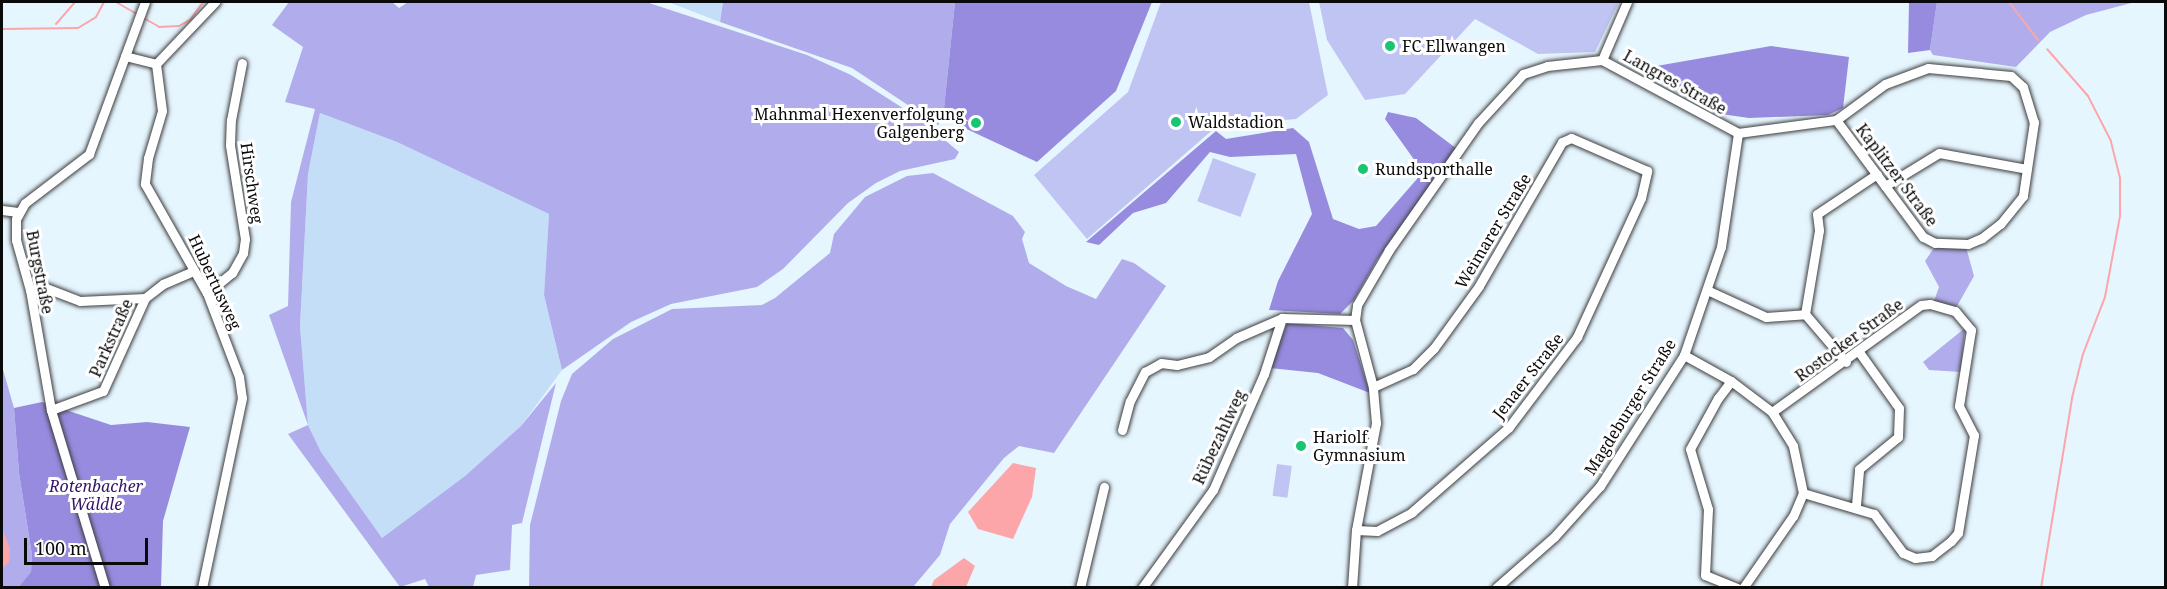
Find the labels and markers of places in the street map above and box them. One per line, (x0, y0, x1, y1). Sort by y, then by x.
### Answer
place label: FC Ellwangen (1402, 36, 1506, 56)
marker: FC Ellwangen (1383, 39, 1397, 53)
place label: Mahnmal Hexenverfolgung Galgenberg (754, 104, 964, 142)
place label: Waldstadion (1188, 112, 1284, 132)
marker: Waldstadion (1169, 115, 1183, 129)
marker: Mahnmal Hexenverfolgung Galgenberg (969, 116, 983, 130)
place label: Rundsporthalle (1375, 159, 1493, 179)
marker: Rundsporthalle (1356, 162, 1370, 176)
place label: Hariolf Gymnasium (1313, 427, 1406, 465)
marker: Hariolf Gymnasium (1294, 439, 1308, 453)

